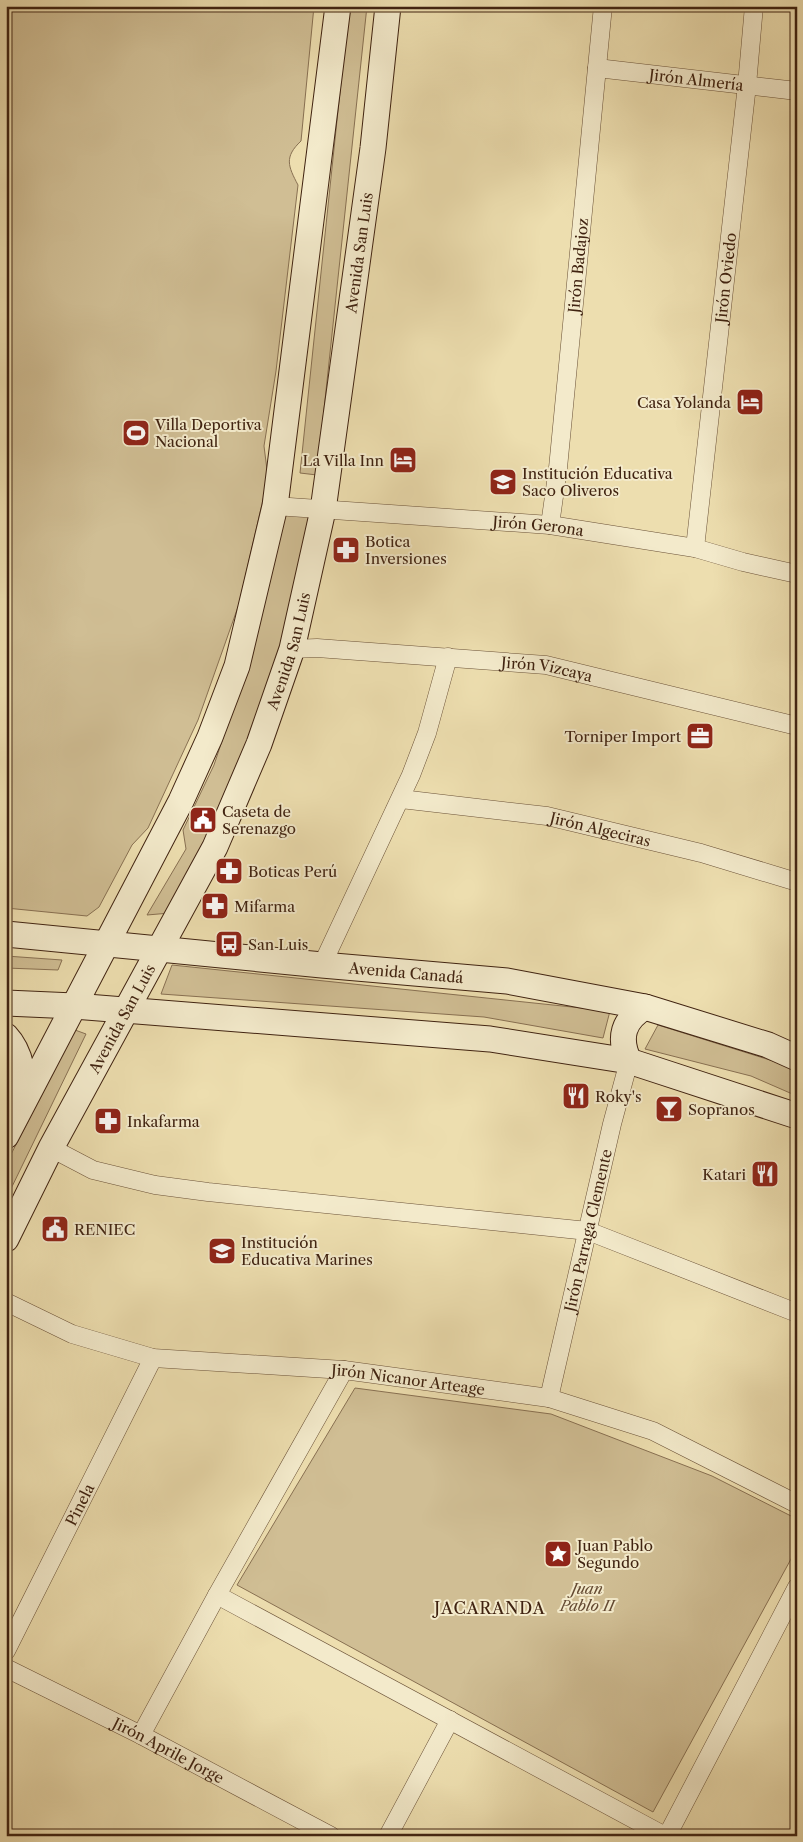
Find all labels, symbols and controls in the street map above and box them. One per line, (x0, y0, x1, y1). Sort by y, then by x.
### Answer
street label: Jirón Almería (646, 64, 745, 94)
street label: Avenida San Luis (341, 191, 376, 315)
street label: Jirón Badajoz (563, 217, 592, 316)
street label: Jirón Oviedo (711, 232, 740, 326)
hotel icon: Casa Yolanda (735, 387, 765, 417)
place label: Casa Yolanda (637, 393, 731, 412)
place label: Villa Deportiva Nacional (154, 415, 262, 451)
sports icon: Villa Deportiva Nacional (121, 418, 151, 448)
hotel icon: La Villa Inn (388, 445, 418, 475)
place label: La Villa Inn (303, 451, 385, 470)
place label: Institución Educativa Saco Oliveros (522, 464, 673, 500)
school or university icon: Institución Educativa Saco Oliveros (488, 467, 518, 497)
street label: Jirón Gerona (490, 511, 585, 540)
place label: Botica Inversiones (365, 532, 447, 568)
pharmacy icon: Botica Inversiones (331, 535, 361, 565)
street label: Avenida San Luis (262, 590, 314, 713)
street label: Jirón Vizcaya (499, 652, 595, 685)
office icon: Torniper Import (685, 721, 715, 751)
place label: Torniper Import (564, 727, 682, 746)
place label: Caseta de Serenazgo (222, 802, 296, 838)
public building icon: Caseta de Serenazgo (188, 805, 218, 835)
street label: Jirón Algeciras (546, 807, 653, 850)
pharmacy icon: Boticas Perú (214, 856, 244, 886)
place label: Boticas Perú (248, 862, 337, 881)
pharmacy icon: Mifarma (200, 891, 230, 921)
place label: Mifarma (234, 897, 295, 916)
bus stop icon: San Luis (214, 929, 244, 959)
place label: San Luis (248, 935, 308, 954)
street label: Avenida Canadá (347, 958, 464, 987)
street label: Avenida San Luis (84, 961, 159, 1077)
restaurant icon: Roky's (561, 1081, 591, 1111)
place label: Roky's (595, 1087, 641, 1106)
bar icon: Sopranos (654, 1094, 684, 1124)
place label: Sopranos (688, 1100, 755, 1119)
pharmacy icon: Inkafarma (93, 1106, 123, 1136)
place label: Inkafarma (127, 1112, 200, 1131)
street label: Jirón Parraga Clemente (559, 1147, 615, 1316)
restaurant icon: Katari (750, 1159, 780, 1189)
place label: Katari (702, 1165, 746, 1184)
public building icon: RENIEC (40, 1214, 70, 1244)
place label: RENIEC (74, 1220, 135, 1239)
place label: Institución Educativa Marines (241, 1233, 373, 1269)
school or university icon: Institución Educativa Marines (207, 1236, 237, 1266)
street label: Jirón Nicanor Arteage (329, 1360, 486, 1399)
street label: Pinela (61, 1480, 98, 1529)
place label: Juan Pablo Segundo (575, 1536, 653, 1572)
place icon: Juan Pablo Segundo (543, 1539, 573, 1569)
park label: Juan Pablo II (559, 1579, 618, 1615)
district label: JACARANDA (431, 1598, 546, 1618)
street label: Jirón Aprile Jorge (108, 1712, 227, 1787)

